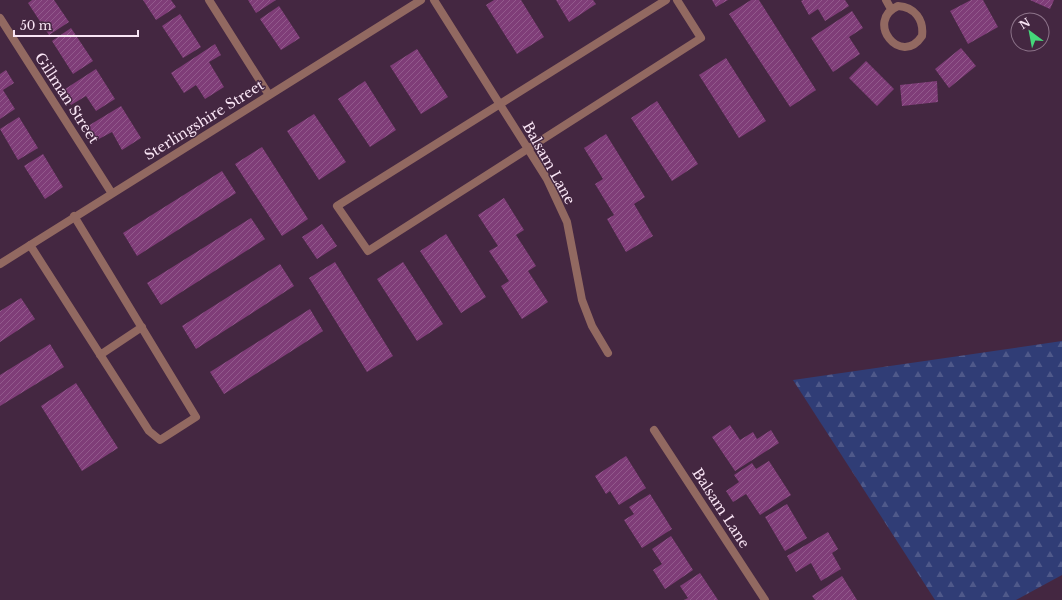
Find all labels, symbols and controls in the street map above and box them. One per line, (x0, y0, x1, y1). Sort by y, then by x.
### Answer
scale bar (14, 12, 138, 38)
north arrow (1010, 12, 1050, 52)
text: N (1017, 14, 1033, 32)
text: 50 m (20, 18, 52, 33)
street label: Gillman Street (31, 49, 103, 147)
street label: Sterlingshire Street (141, 75, 268, 164)
street label: Balsam Lane (519, 118, 579, 208)
street label: Balsam Lane (688, 465, 754, 551)

